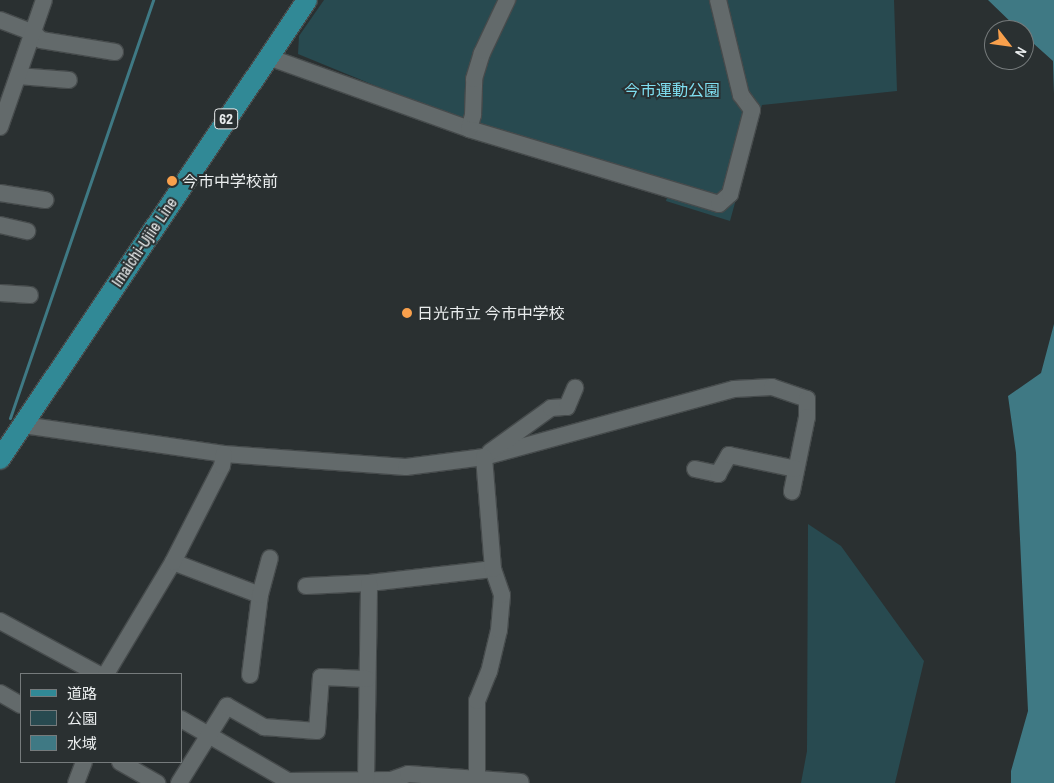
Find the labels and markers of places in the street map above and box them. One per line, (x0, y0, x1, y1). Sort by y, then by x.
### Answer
place label: 今市中学校前 (182, 171, 278, 191)
marker: 今市中学校前 (166, 175, 178, 187)
place label: 日光市立 今市中学校 (417, 303, 565, 323)
marker: 日光市立 今市中学校 (401, 307, 413, 319)

